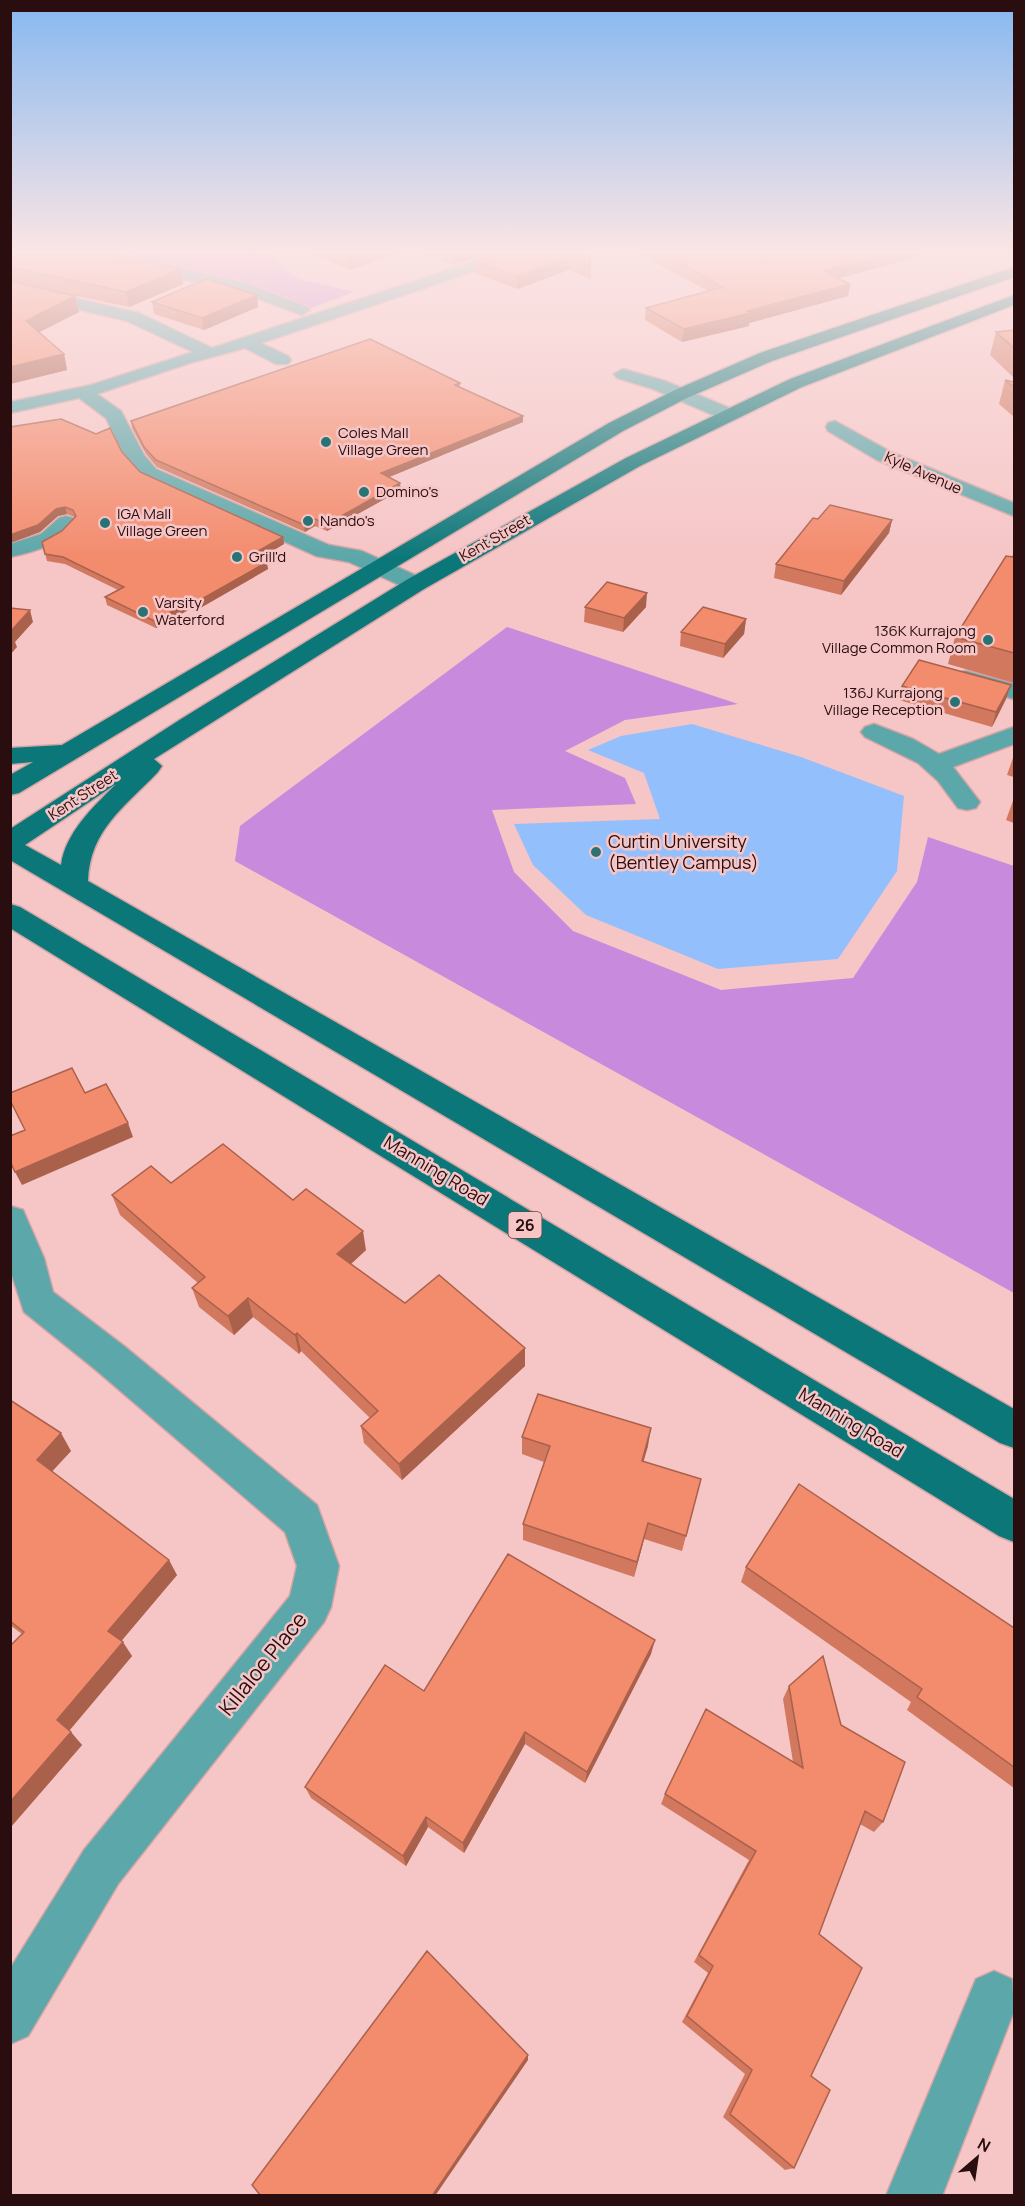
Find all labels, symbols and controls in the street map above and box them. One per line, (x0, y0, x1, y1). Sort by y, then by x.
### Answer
place label: Coles Mall Village Green (338, 422, 428, 460)
marker: Coles Mall Village Green (319, 435, 333, 449)
street label: Kyle Avenue (881, 446, 965, 499)
place label: Domino's (376, 481, 438, 502)
marker: Domino's (357, 485, 371, 499)
place label: IGA Mall Village Green (117, 503, 207, 541)
street label: Kent Street (455, 509, 534, 566)
place label: Nando's (320, 510, 375, 531)
marker: Nando's (301, 514, 315, 528)
marker: IGA Mall Village Green (98, 516, 112, 530)
place label: Grill'd (249, 546, 286, 567)
marker: Grill'd (230, 550, 244, 564)
place label: Varsity Waterford (155, 592, 225, 630)
marker: Varsity Waterford (136, 605, 150, 619)
place label: 136K Kurrajong Village Common Room (822, 620, 976, 658)
marker: 136K Kurrajong Village Common Room (981, 633, 995, 647)
place label: 136J Kurrajong Village Reception (824, 682, 943, 720)
marker: 136J Kurrajong Village Reception (948, 695, 962, 709)
street label: Kent Street (44, 764, 122, 825)
place label: Curtin University (Bentley Campus) (608, 829, 759, 874)
marker: Curtin University (Bentley Campus) (589, 845, 603, 859)
street label: Manning Road (380, 1129, 493, 1211)
road number: 26 (508, 1212, 542, 1238)
street label: Manning Road (795, 1381, 908, 1463)
street label: Killaloe Place (212, 1606, 313, 1721)
north arrow (947, 2128, 1007, 2188)
text: N (974, 2132, 995, 2157)

